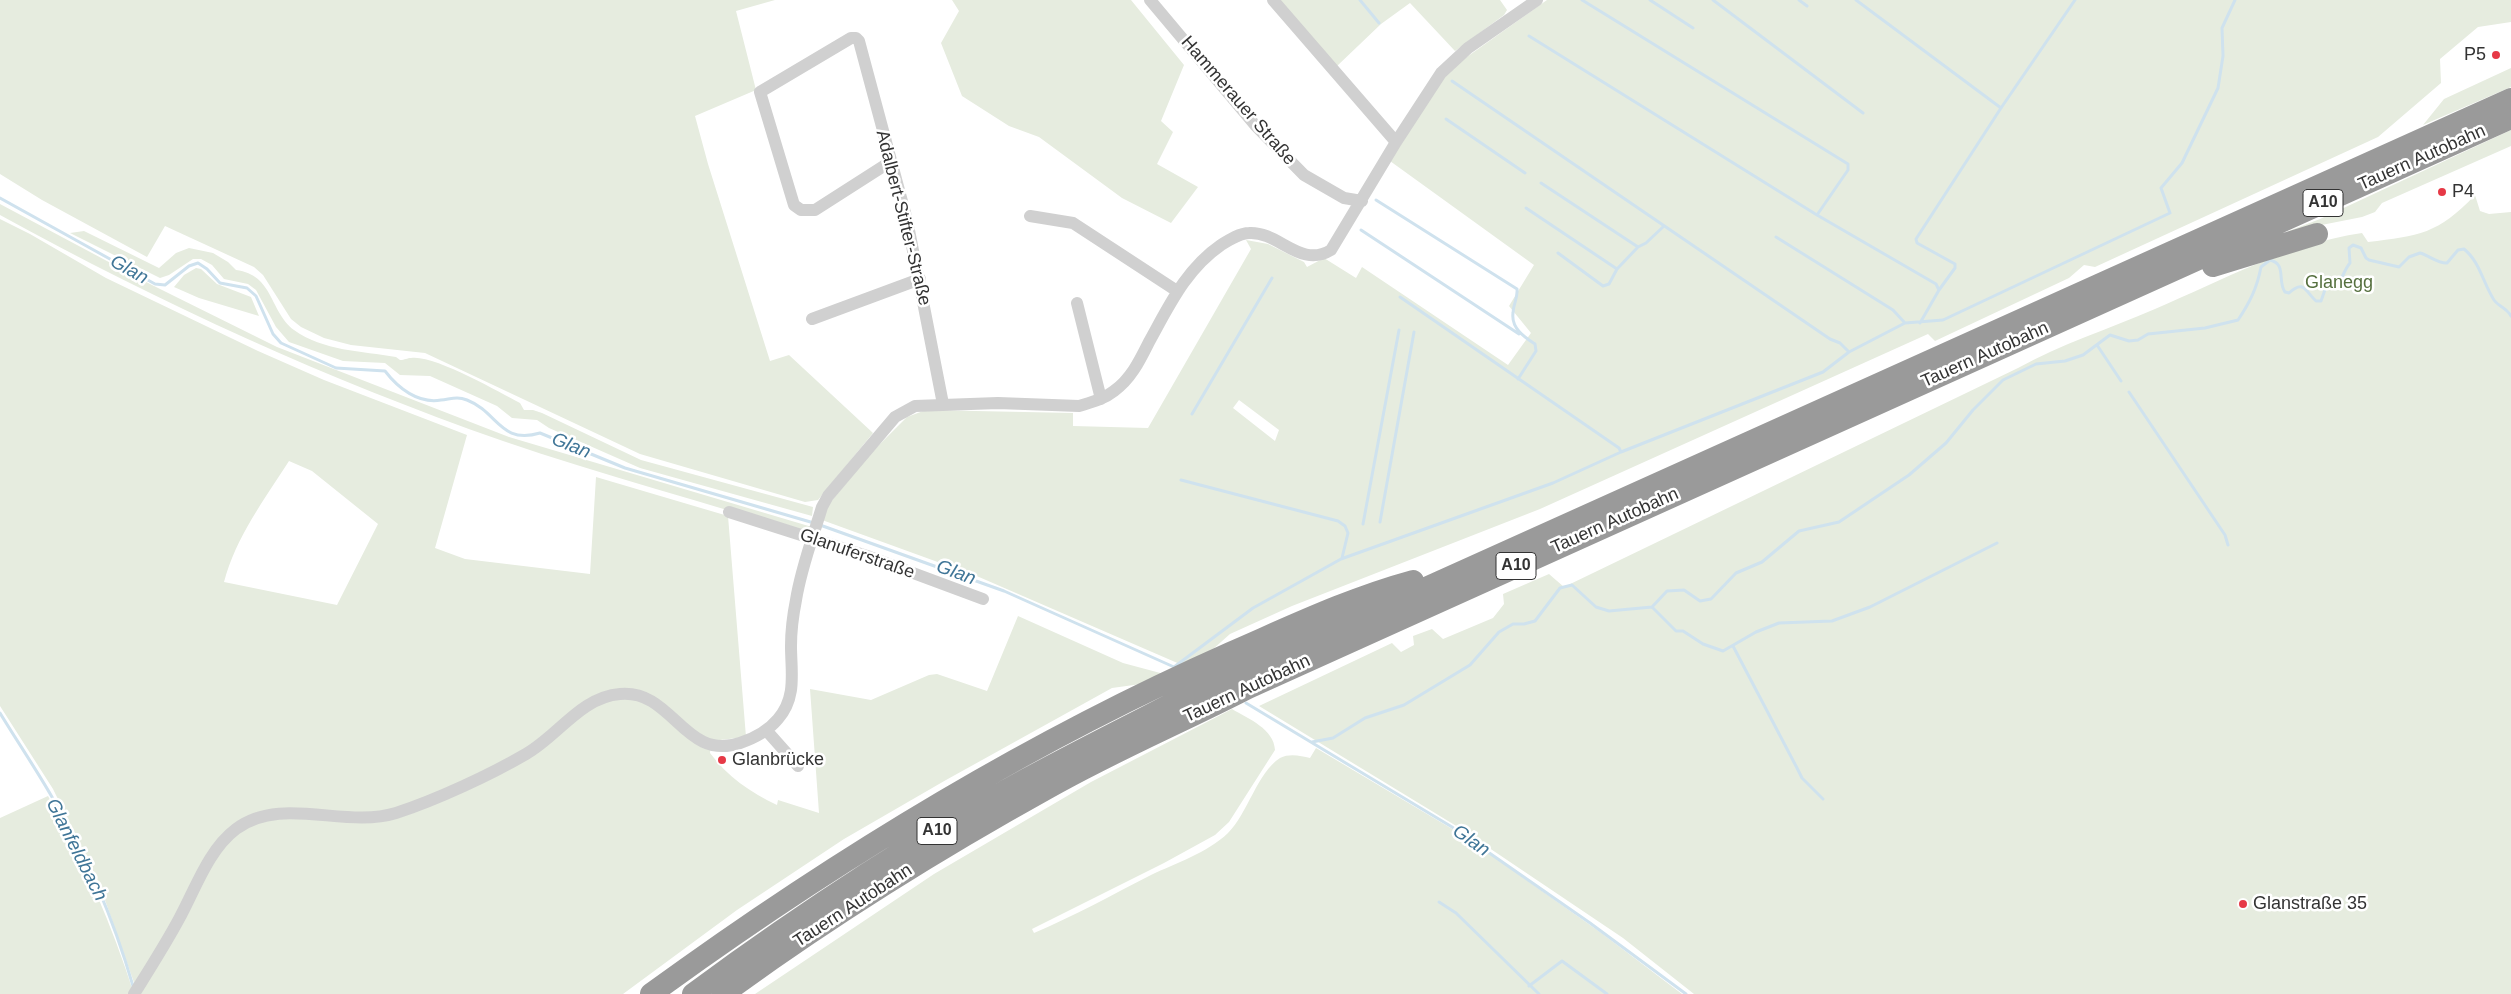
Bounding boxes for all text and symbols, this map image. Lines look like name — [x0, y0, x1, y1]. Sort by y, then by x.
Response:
street label: Hammerauer Straße — [1176, 32, 1300, 170]
place label: P5 — [2464, 44, 2486, 66]
marker: P5 — [2490, 49, 2502, 61]
street label: Tauern Autobahn — [2355, 120, 2489, 196]
street label: Adalbert-Stifter-Straße — [871, 128, 935, 308]
place label: P4 — [2452, 181, 2474, 203]
marker: P4 — [2436, 186, 2448, 198]
road number: A10 — [2303, 190, 2343, 217]
water label: Glan — [106, 250, 152, 290]
park label: Glanegg — [2305, 272, 2373, 294]
street label: Tauern Autobahn — [1918, 317, 2052, 393]
water label: Glan — [548, 428, 594, 464]
street label: Tauern Autobahn — [1548, 483, 1682, 559]
street label: Glanuferstraße — [797, 524, 917, 584]
road number: A10 — [1496, 552, 1536, 580]
water label: Glan — [933, 555, 979, 591]
street label: Tauern Autobahn — [1180, 650, 1314, 728]
place label: Glanbrücke — [732, 749, 824, 771]
marker: Glanbrücke — [716, 754, 728, 766]
water label: Glanfeldbach — [40, 795, 112, 905]
road number: A10 — [917, 818, 957, 844]
water label: Glan — [1448, 820, 1494, 862]
street label: Tauern Autobahn — [790, 860, 916, 952]
place label: Glanstraße 35 — [2253, 893, 2367, 915]
marker: Glanstraße 35 — [2237, 898, 2249, 910]

